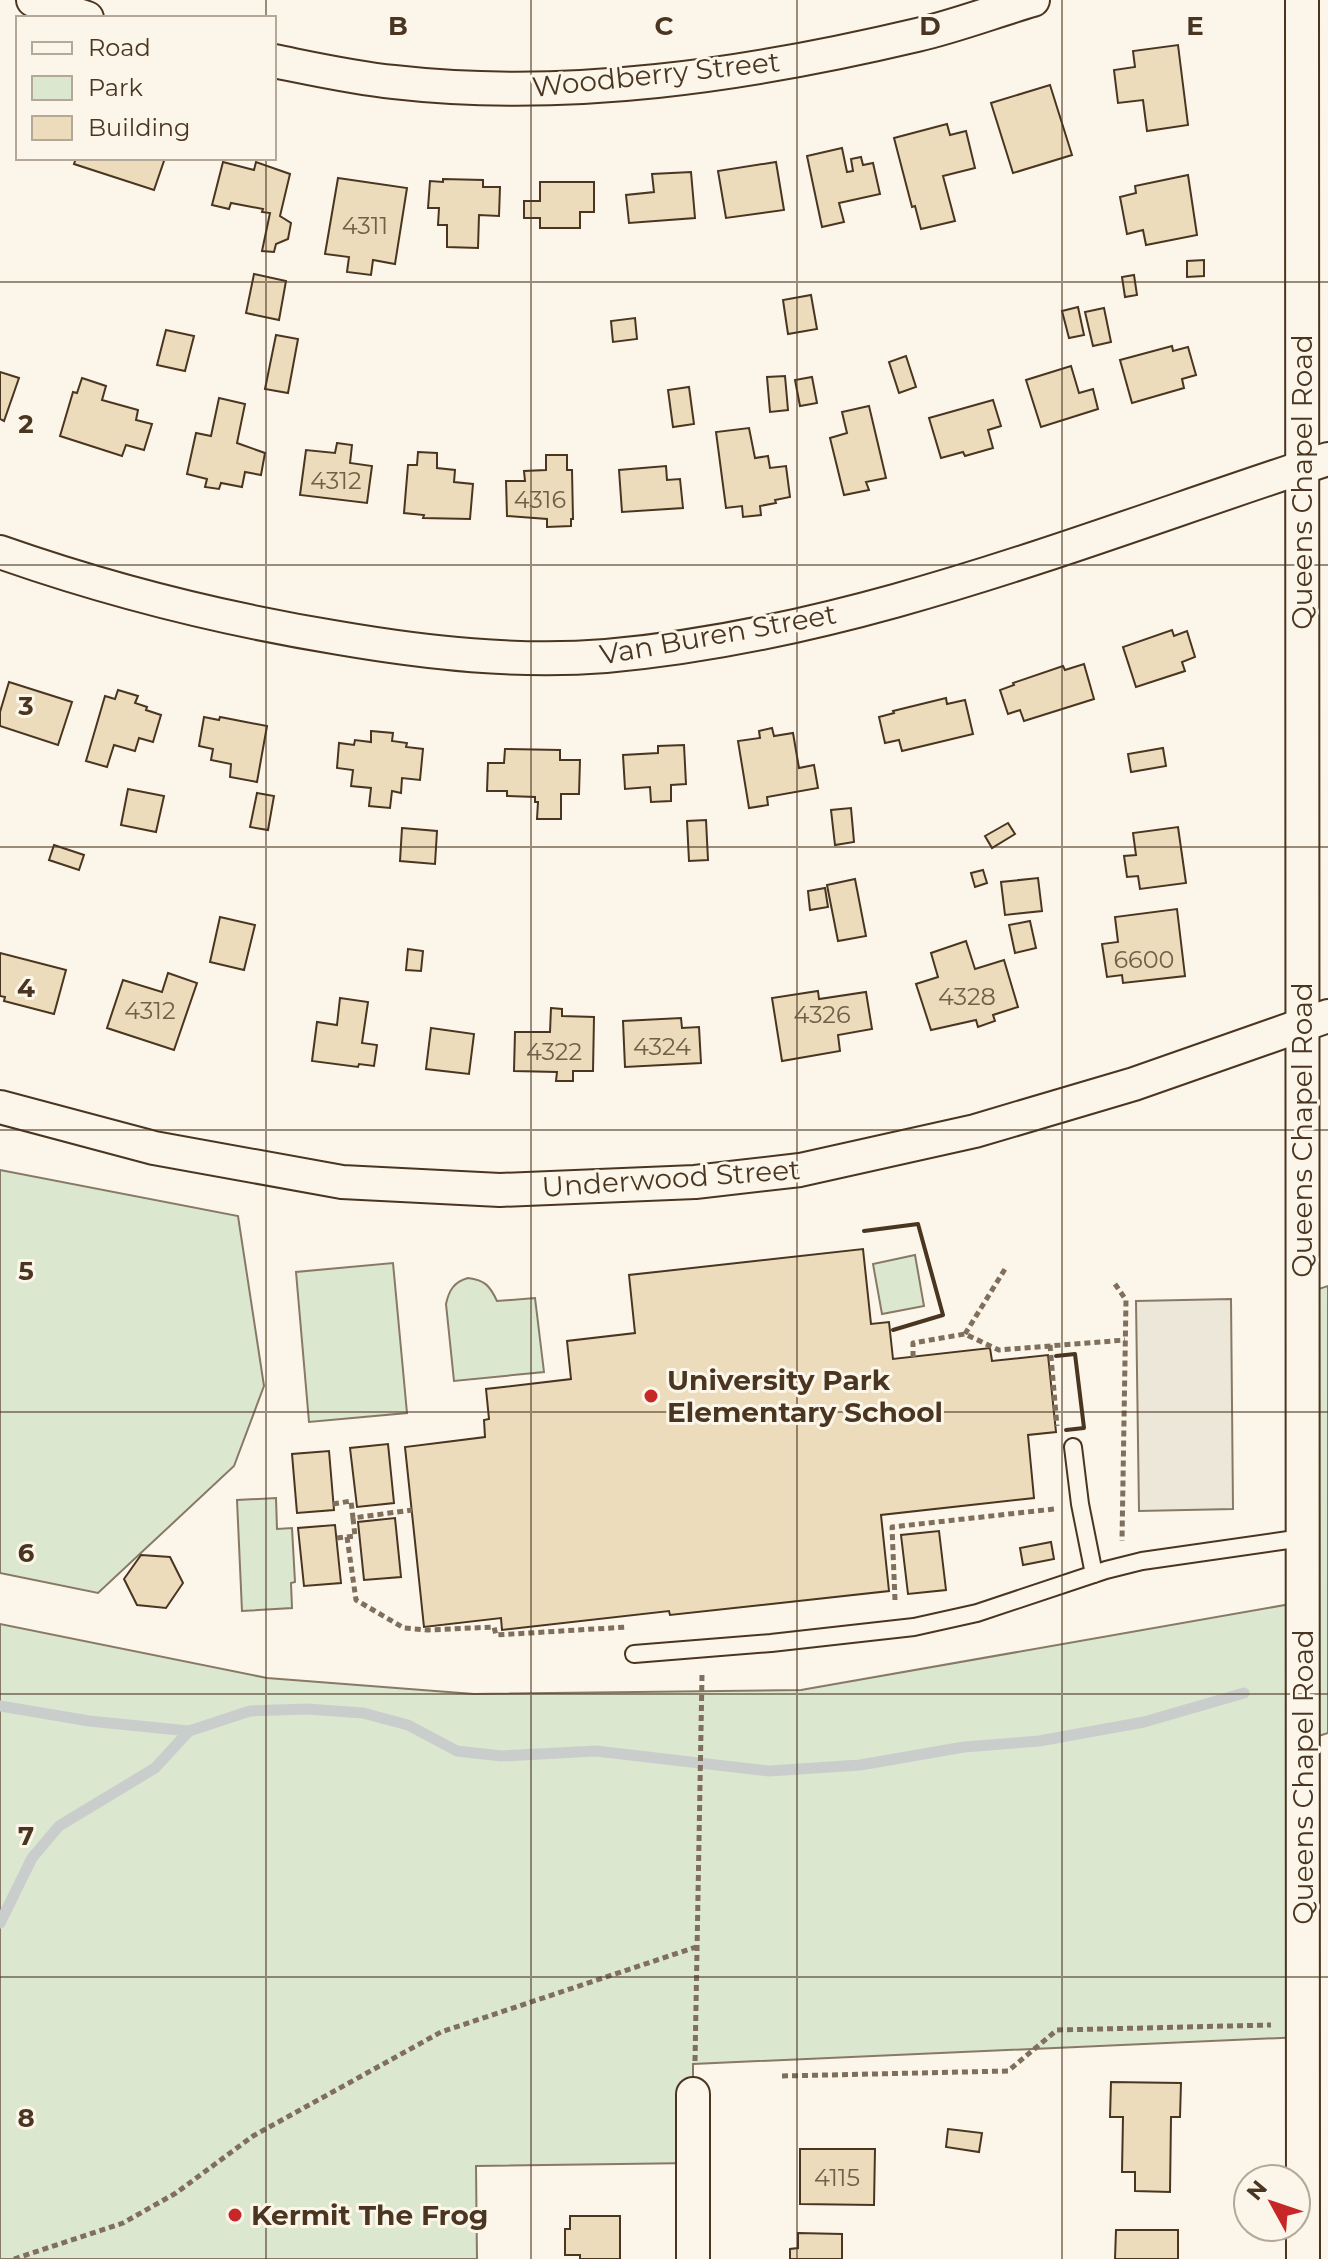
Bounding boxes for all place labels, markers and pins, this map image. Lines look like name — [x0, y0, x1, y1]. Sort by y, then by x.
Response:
place label: University Park Elementary School — [667, 1363, 943, 1429]
marker: University Park Elementary School — [642, 1387, 660, 1405]
place label: Kermit The Frog — [251, 2198, 488, 2232]
marker: Kermit The Frog — [226, 2206, 244, 2224]

